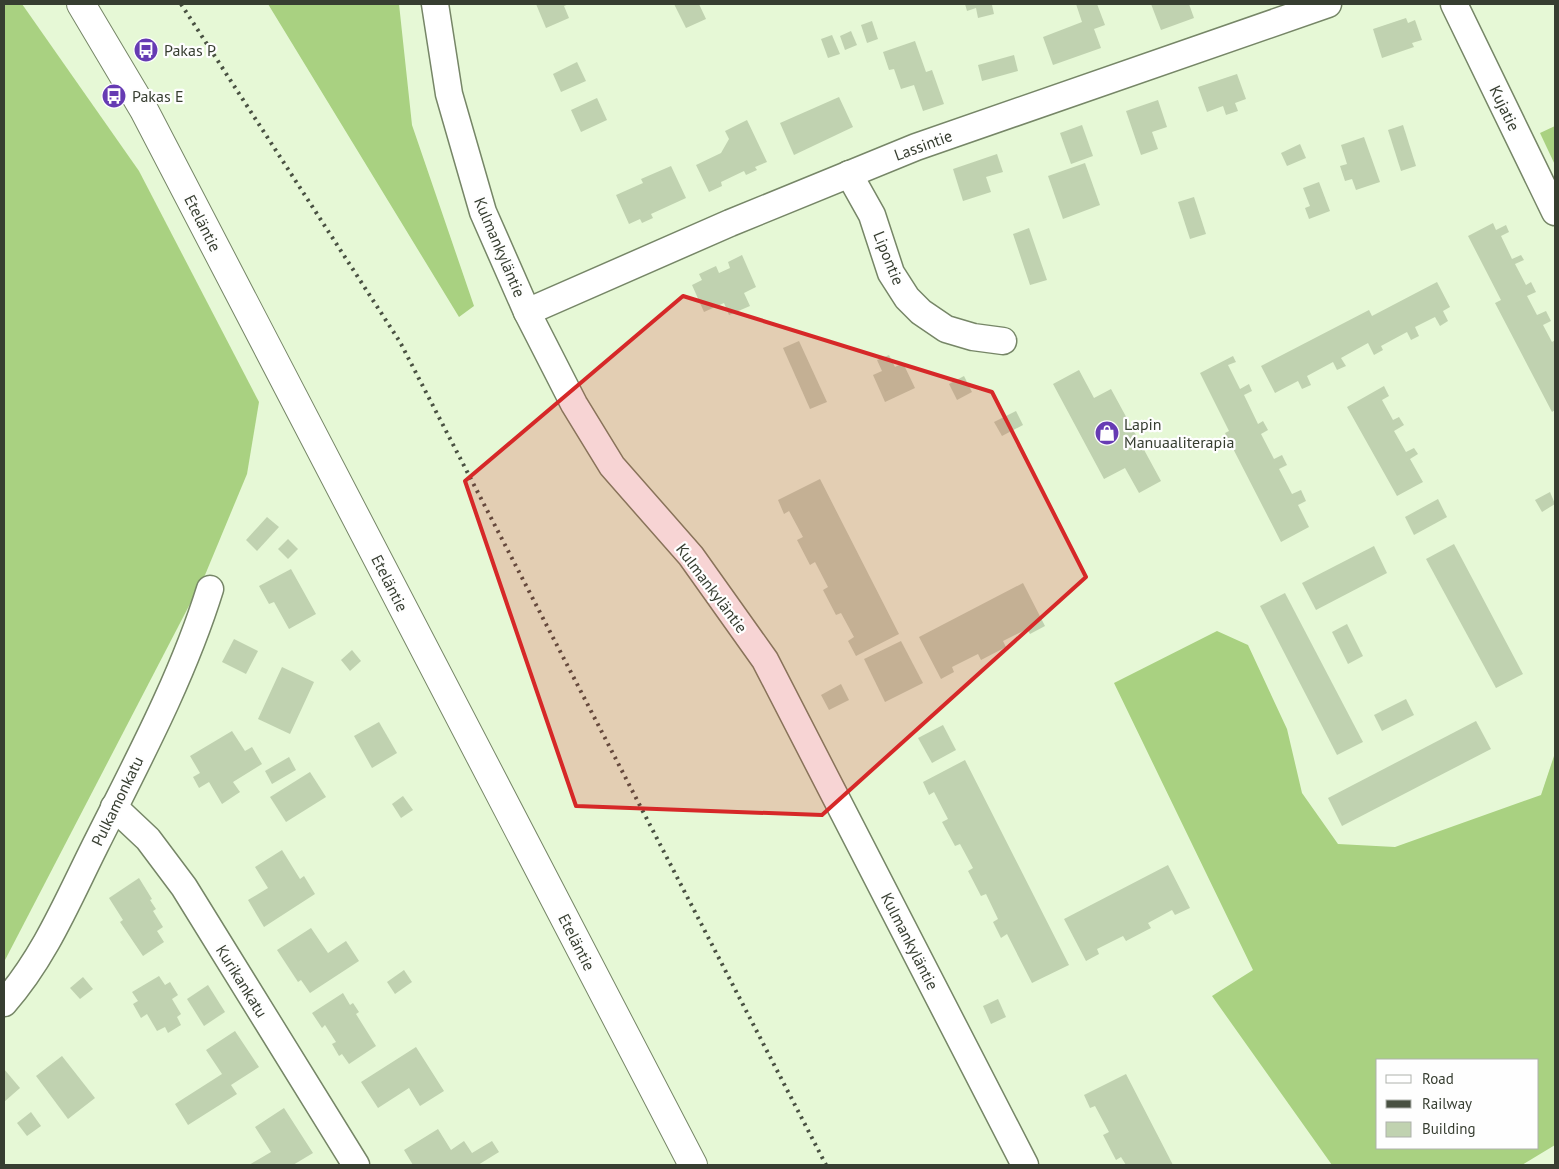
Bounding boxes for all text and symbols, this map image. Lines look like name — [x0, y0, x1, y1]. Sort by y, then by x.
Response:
bus stop icon: Pakas P — [133, 37, 159, 63]
place label: Pakas P — [164, 40, 216, 60]
street label: Kujatie — [1485, 82, 1525, 134]
bus stop icon: Pakas E — [101, 83, 127, 109]
place label: Pakas E — [132, 86, 184, 106]
street label: Lassintie — [891, 125, 955, 165]
street label: Eteläntie — [180, 191, 226, 255]
street label: Kulmankyläntie — [470, 194, 530, 300]
street label: Lipontie — [869, 228, 909, 288]
place label: Lapin Manuaaliterapia — [1124, 414, 1234, 452]
shop icon: Lapin Manuaaliterapia — [1094, 420, 1120, 446]
street label: Kulmankyläntie — [672, 539, 752, 637]
street label: Eteläntie — [367, 551, 413, 615]
street label: Pulkamonkatu — [87, 753, 147, 849]
street label: Kulmankyläntie — [877, 889, 943, 993]
street label: Eteläntie — [554, 910, 600, 974]
street label: Kurikankatu — [212, 941, 272, 1021]
legend — [1376, 1059, 1539, 1149]
text: Road — [1422, 1069, 1454, 1088]
text: Railway — [1422, 1094, 1472, 1113]
text: Building — [1422, 1119, 1476, 1138]

